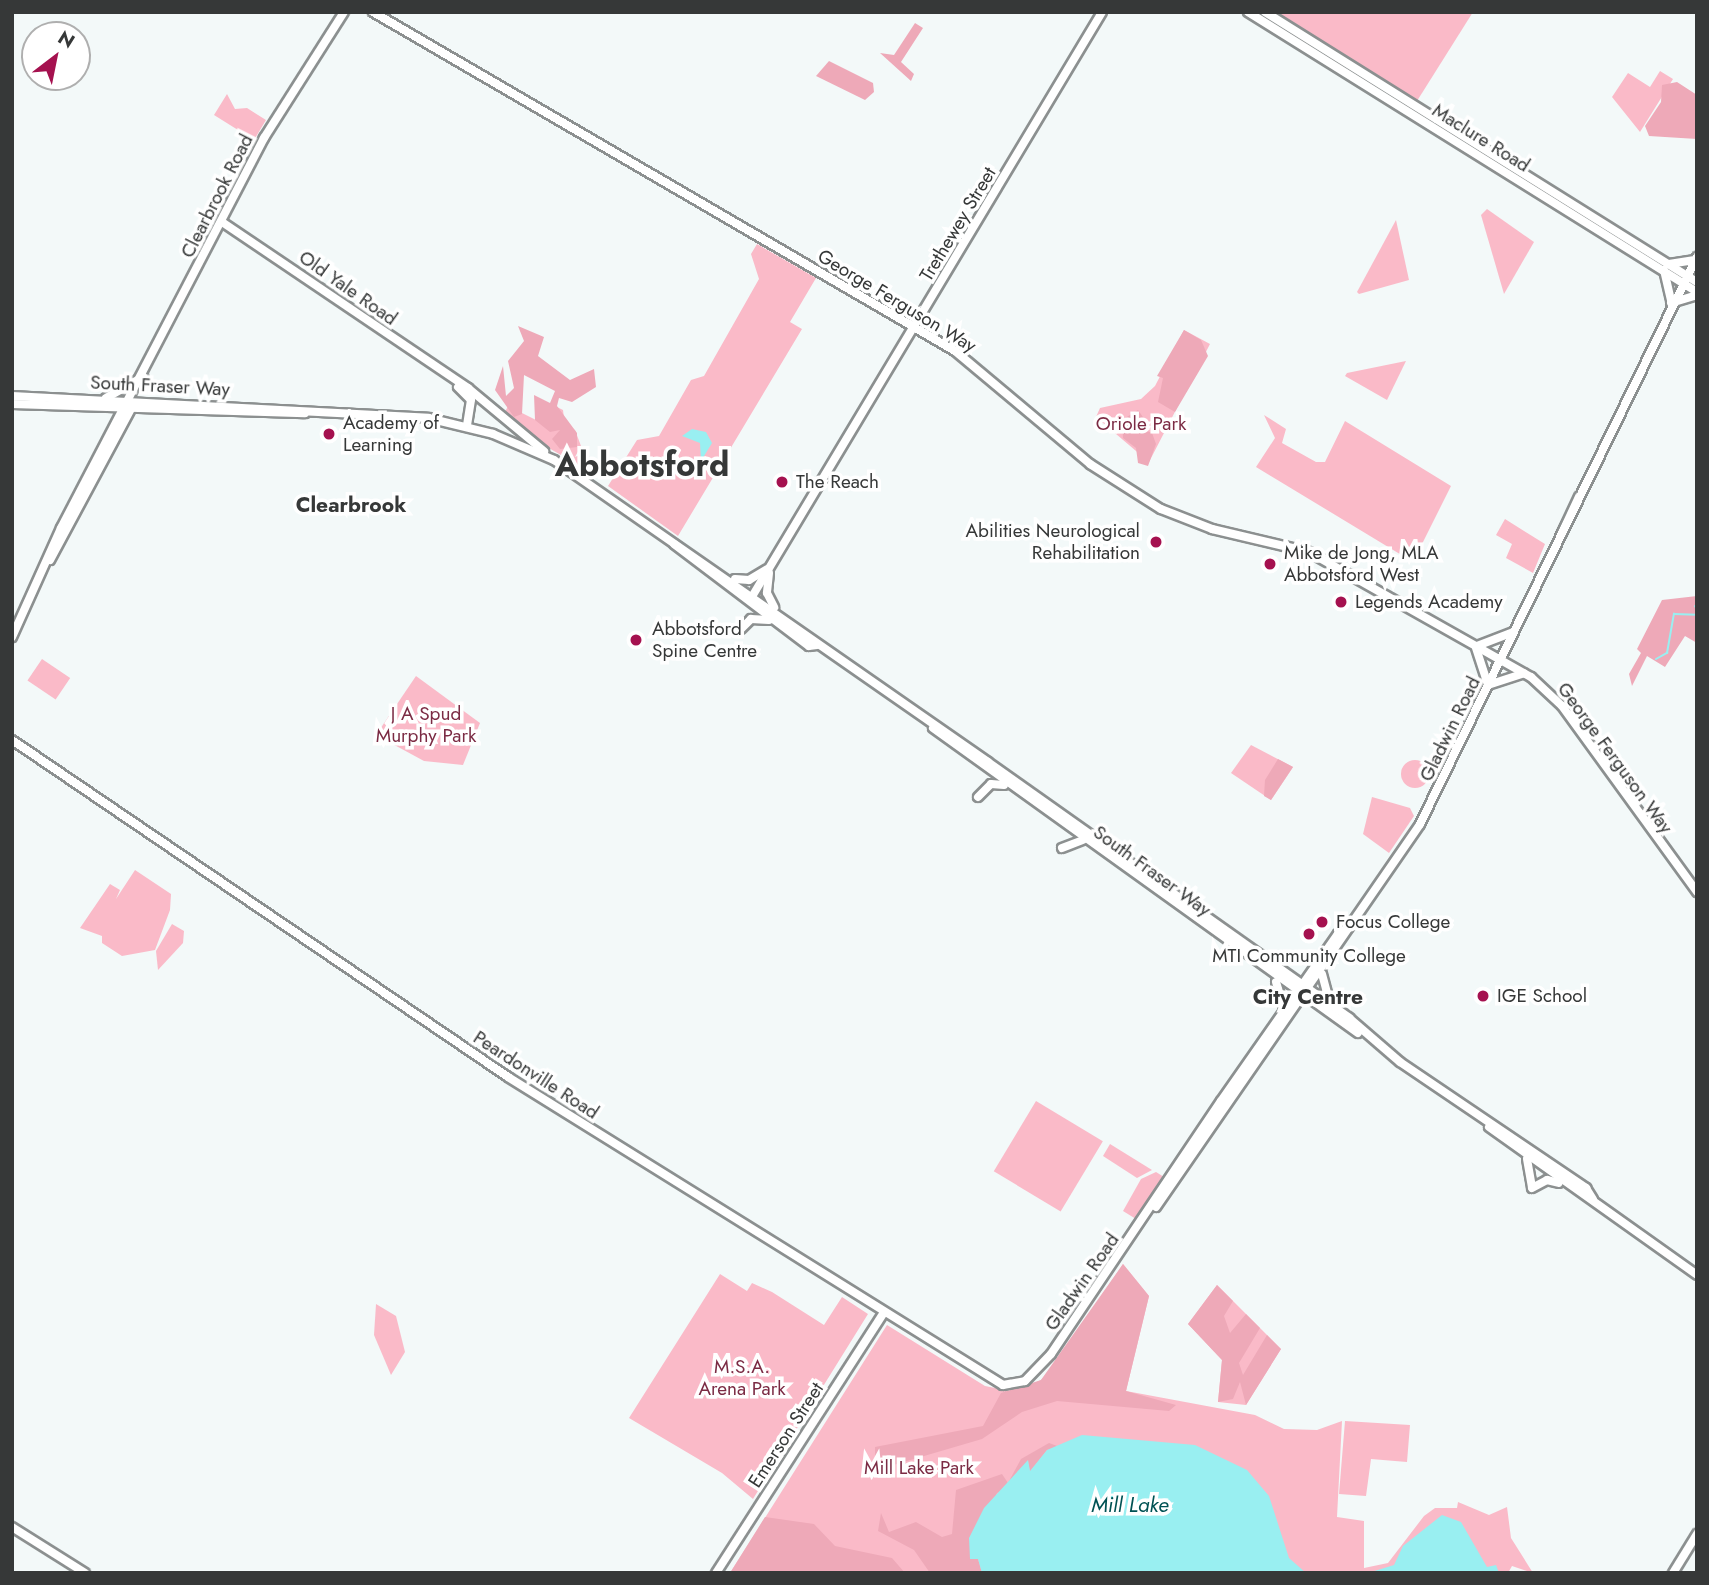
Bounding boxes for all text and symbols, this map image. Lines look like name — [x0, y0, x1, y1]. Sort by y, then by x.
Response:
north arrow — [21, 21, 91, 91]
text: N — [53, 24, 80, 55]
street label: Maclure Road — [1428, 99, 1534, 177]
street label: Clearbrook Road — [176, 130, 258, 262]
street label: Trethewey Street — [915, 163, 1001, 285]
street label: George Ferguson Way — [813, 245, 981, 357]
street label: Old Yale Road — [295, 246, 401, 330]
street label: South Fraser Way — [90, 371, 230, 401]
place label: Academy of Learning — [343, 412, 439, 456]
park label: Oriole Park — [1096, 413, 1186, 435]
marker: Academy of Learning — [321, 426, 337, 442]
district label: Abbotsford — [555, 445, 729, 485]
place label: The Reach — [796, 471, 879, 493]
marker: The Reach — [774, 474, 790, 490]
district label: Clearbrook — [296, 492, 406, 518]
place label: Abilities Neurological Rehabilitation — [966, 520, 1140, 564]
marker: Abilities Neurological Rehabilitation — [1146, 532, 1166, 552]
place label: Mike de Jong, MLA Abbotsford West — [1284, 542, 1439, 586]
marker: Mike de Jong, MLA Abbotsford West — [1262, 556, 1278, 572]
place label: Legends Academy — [1355, 591, 1503, 613]
marker: Legends Academy — [1333, 594, 1349, 610]
place label: Abbotsford Spine Centre — [652, 618, 757, 662]
marker: Abbotsford Spine Centre — [626, 630, 646, 650]
street label: Gladwin Road — [1415, 673, 1485, 785]
street label: George Ferguson Way — [1553, 678, 1677, 838]
park label: J A Spud Murphy Park — [376, 703, 476, 747]
street label: South Fraser Way — [1089, 821, 1215, 921]
place label: Focus College — [1336, 911, 1450, 933]
marker: Focus College — [1314, 914, 1330, 930]
marker: MTI Community College — [1301, 926, 1317, 942]
place label: MTI Community College — [1212, 945, 1406, 967]
district label: City Centre — [1253, 984, 1363, 1010]
place label: IGE School — [1497, 985, 1587, 1007]
marker: IGE School — [1475, 988, 1491, 1004]
street label: Peardonville Road — [469, 1026, 603, 1124]
street label: Gladwin Road — [1040, 1229, 1124, 1335]
park label: M.S.A. Arena Park — [698, 1356, 786, 1400]
street label: Emerson Street — [744, 1378, 828, 1492]
park label: Mill Lake Park — [864, 1457, 974, 1479]
water label: Mill Lake — [1091, 1492, 1169, 1518]

